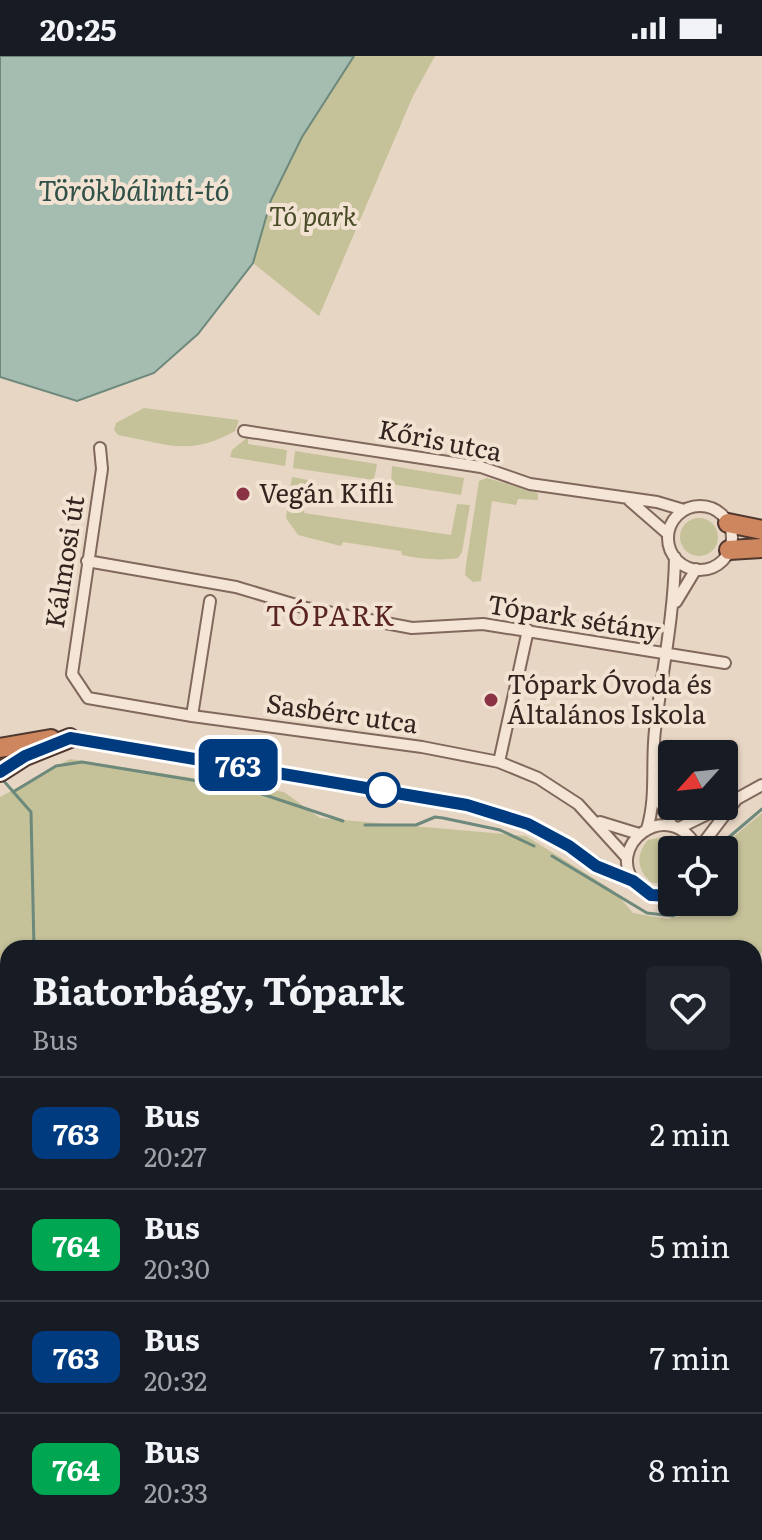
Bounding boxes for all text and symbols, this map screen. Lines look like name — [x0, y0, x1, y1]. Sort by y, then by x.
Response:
text: 20:25 — [40, 6, 117, 50]
water label: Törökbálinti-tó — [38, 168, 230, 210]
park label: Tó park — [269, 195, 358, 234]
street label: Kőris utca — [375, 407, 506, 470]
place label: Vegán Kifli — [259, 472, 394, 511]
marker: Vegán Kifli — [234, 485, 252, 503]
street label: Kálmosi út — [33, 492, 92, 631]
street label: Tópark sétány — [485, 583, 664, 648]
district label: TÓPARK — [266, 593, 396, 635]
place label: Tópark Óvoda és Általános Iskola — [507, 663, 711, 732]
street label: Sasbérc utca — [264, 682, 421, 741]
marker: Tópark Óvoda és Általános Iskola — [482, 691, 500, 709]
line badge: 763 — [192, 739, 284, 791]
north arrow — [658, 740, 738, 820]
map controls — [658, 740, 738, 916]
text: 763 — [215, 744, 261, 786]
unlabelled marker — [366, 773, 400, 807]
button: locate — [658, 836, 738, 916]
text: Biatorbágy, Tópark — [32, 960, 404, 1017]
button: heart — [646, 966, 730, 1050]
text: Bus — [32, 1019, 77, 1058]
text: Bus — [144, 1092, 200, 1136]
text: 2 min — [650, 1111, 730, 1155]
text: 763 — [53, 1112, 99, 1154]
text: 20:27 — [144, 1136, 207, 1175]
text: Bus — [144, 1204, 200, 1248]
text: 5 min — [650, 1223, 730, 1267]
text: 764 — [52, 1224, 100, 1266]
text: 20:30 — [144, 1248, 210, 1287]
text: Bus — [144, 1316, 200, 1360]
text: 7 min — [650, 1335, 730, 1379]
text: 763 — [53, 1336, 99, 1378]
text: 20:32 — [144, 1360, 207, 1399]
text: Bus — [144, 1428, 200, 1472]
text: 8 min — [649, 1447, 730, 1491]
text: 764 — [52, 1448, 100, 1490]
text: 20:33 — [144, 1472, 208, 1511]

